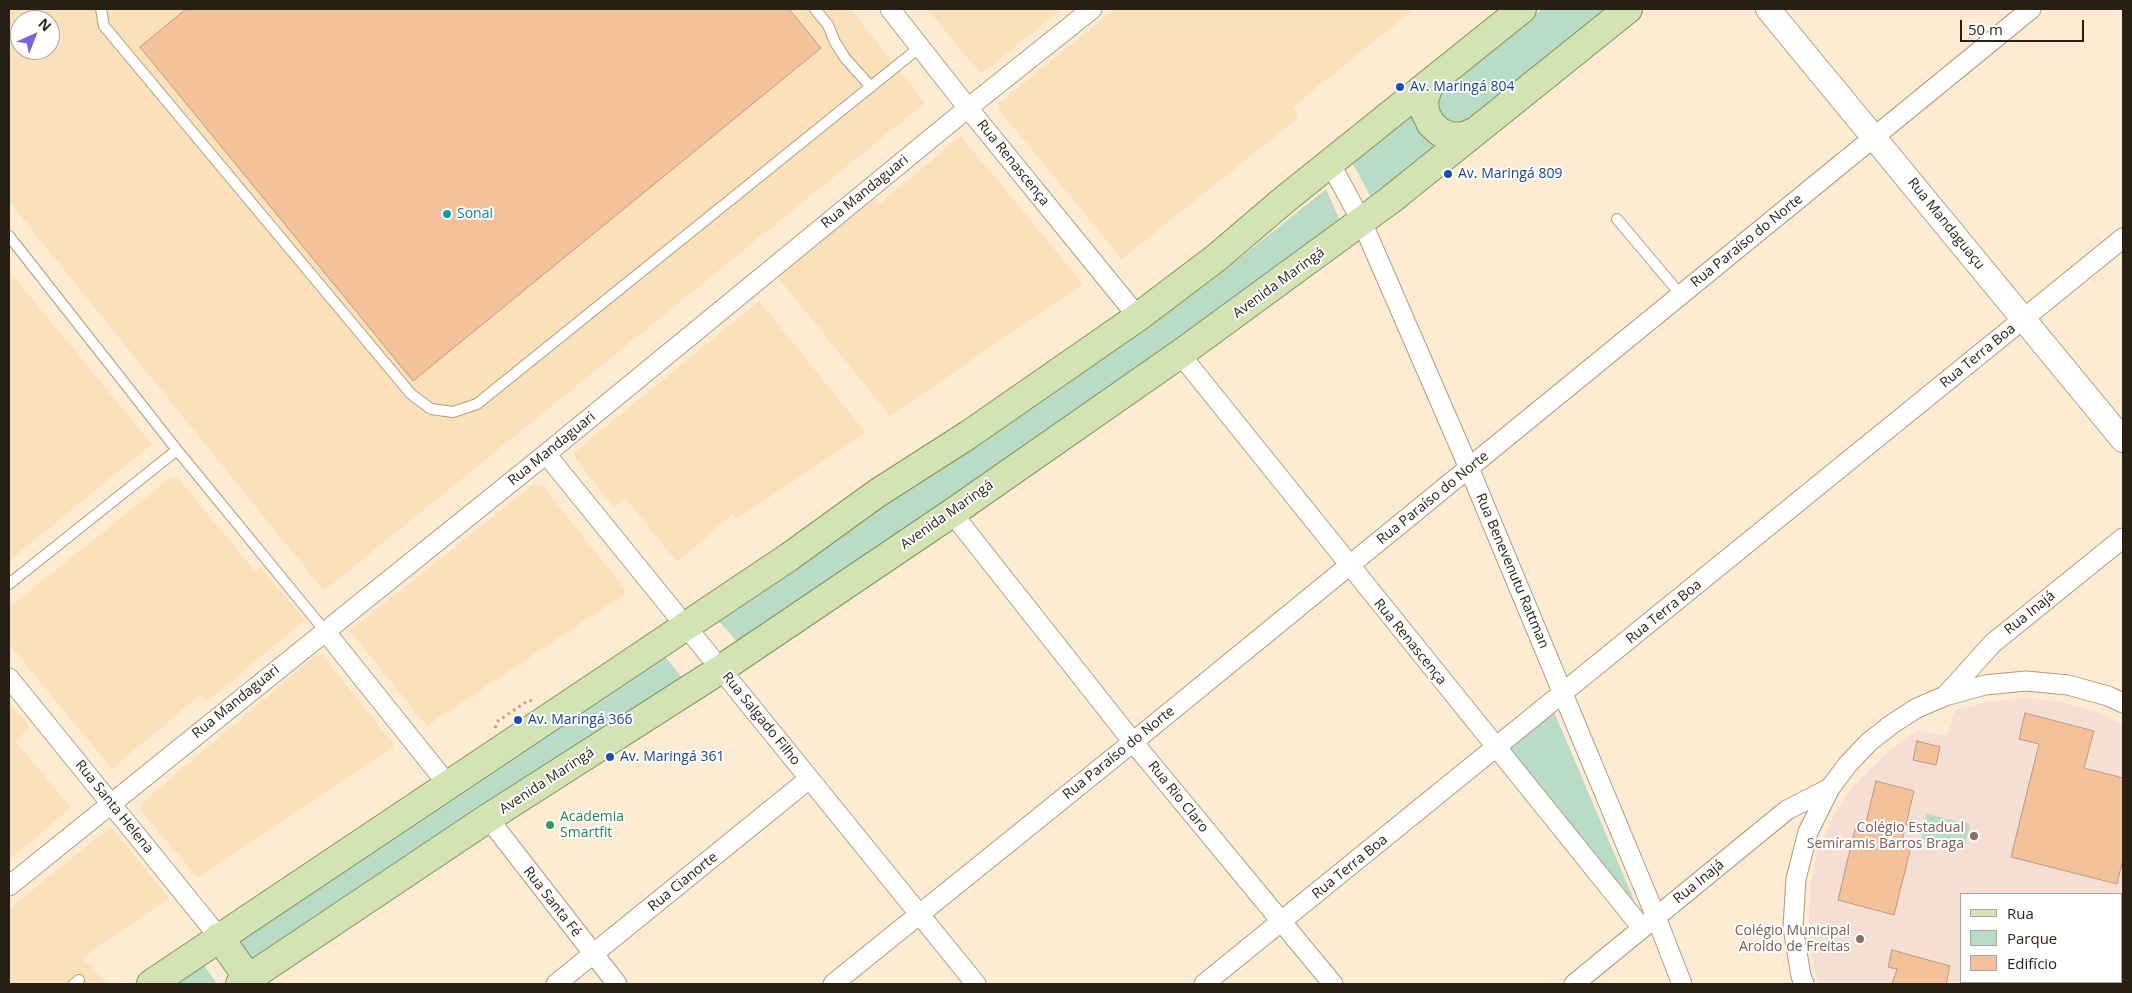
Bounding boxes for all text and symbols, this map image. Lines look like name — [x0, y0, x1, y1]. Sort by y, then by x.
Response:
north arrow — [10, 10, 60, 60]
scale bar — [1962, 10, 2086, 42]
text: N — [34, 14, 56, 35]
text: 50 m — [1968, 19, 2003, 39]
place label: Av. Maringá 804 — [1410, 79, 1514, 95]
marker: Av. Maringá 804 — [1394, 81, 1406, 93]
street label: Rua Renascença — [973, 117, 1053, 209]
street label: Rua Mandaguari — [818, 152, 912, 232]
place label: Av. Maringá 809 — [1458, 166, 1562, 182]
marker: Av. Maringá 809 — [1442, 168, 1454, 180]
street label: Rua Mandaguaçu — [1904, 175, 1988, 273]
street label: Rua Paraíso do Norte — [1688, 191, 1806, 291]
place label: Sonai — [457, 206, 493, 222]
marker: Sonai — [441, 208, 453, 220]
street label: Avenida Maringá — [1230, 244, 1328, 322]
street label: Rua Terra Boa — [1937, 320, 2019, 392]
street label: Rua Mandaguari — [505, 409, 599, 489]
street label: Rua Paraíso do Norte — [1374, 448, 1492, 548]
street label: Avenida Maringá — [897, 477, 997, 553]
street label: Rua Benevenutu Rattman — [1472, 491, 1552, 651]
street label: Rua Terra Boa — [1623, 576, 1705, 648]
street label: Rua Inajá — [2001, 588, 2059, 638]
street label: Rua Renascença — [1370, 596, 1450, 688]
street label: Rua Mandaguari — [189, 662, 283, 742]
street label: Rua Salgado Filho — [718, 669, 804, 769]
street label: Rua Paraíso do Norte — [1060, 703, 1178, 803]
place label: Av. Maringá 366 — [528, 712, 632, 728]
marker: Av. Maringá 366 — [512, 714, 524, 726]
street label: Avenida Maringá — [497, 744, 597, 818]
place label: Av. Maringá 361 — [620, 749, 724, 765]
marker: Av. Maringá 361 — [604, 751, 616, 763]
street label: Rua Santa Helena — [71, 757, 157, 857]
street label: Rua Rio Claro — [1144, 758, 1212, 836]
place label: Academia Smartfit — [560, 809, 624, 842]
marker: Academia Smartfit — [544, 819, 556, 831]
place label: Colégio Estadual Semíramis Barros Braga — [1807, 820, 1964, 852]
marker: Colégio Estadual Semíramis Barros Braga — [1968, 830, 1980, 842]
street label: Rua Terra Boa — [1309, 831, 1391, 903]
street label: Rua Cianorte — [645, 849, 721, 915]
street label: Rua Inajá — [1670, 857, 1728, 907]
street label: Rua Santa Fé — [519, 864, 585, 940]
legend — [1960, 893, 2122, 983]
text: Rua — [2007, 903, 2034, 923]
place label: Colégio Municipal Aroldo de Freitas — [1735, 923, 1850, 956]
text: Parque — [2007, 928, 2057, 948]
marker: Colégio Municipal Aroldo de Freitas — [1854, 933, 1866, 945]
text: Edifício — [2007, 953, 2057, 973]

